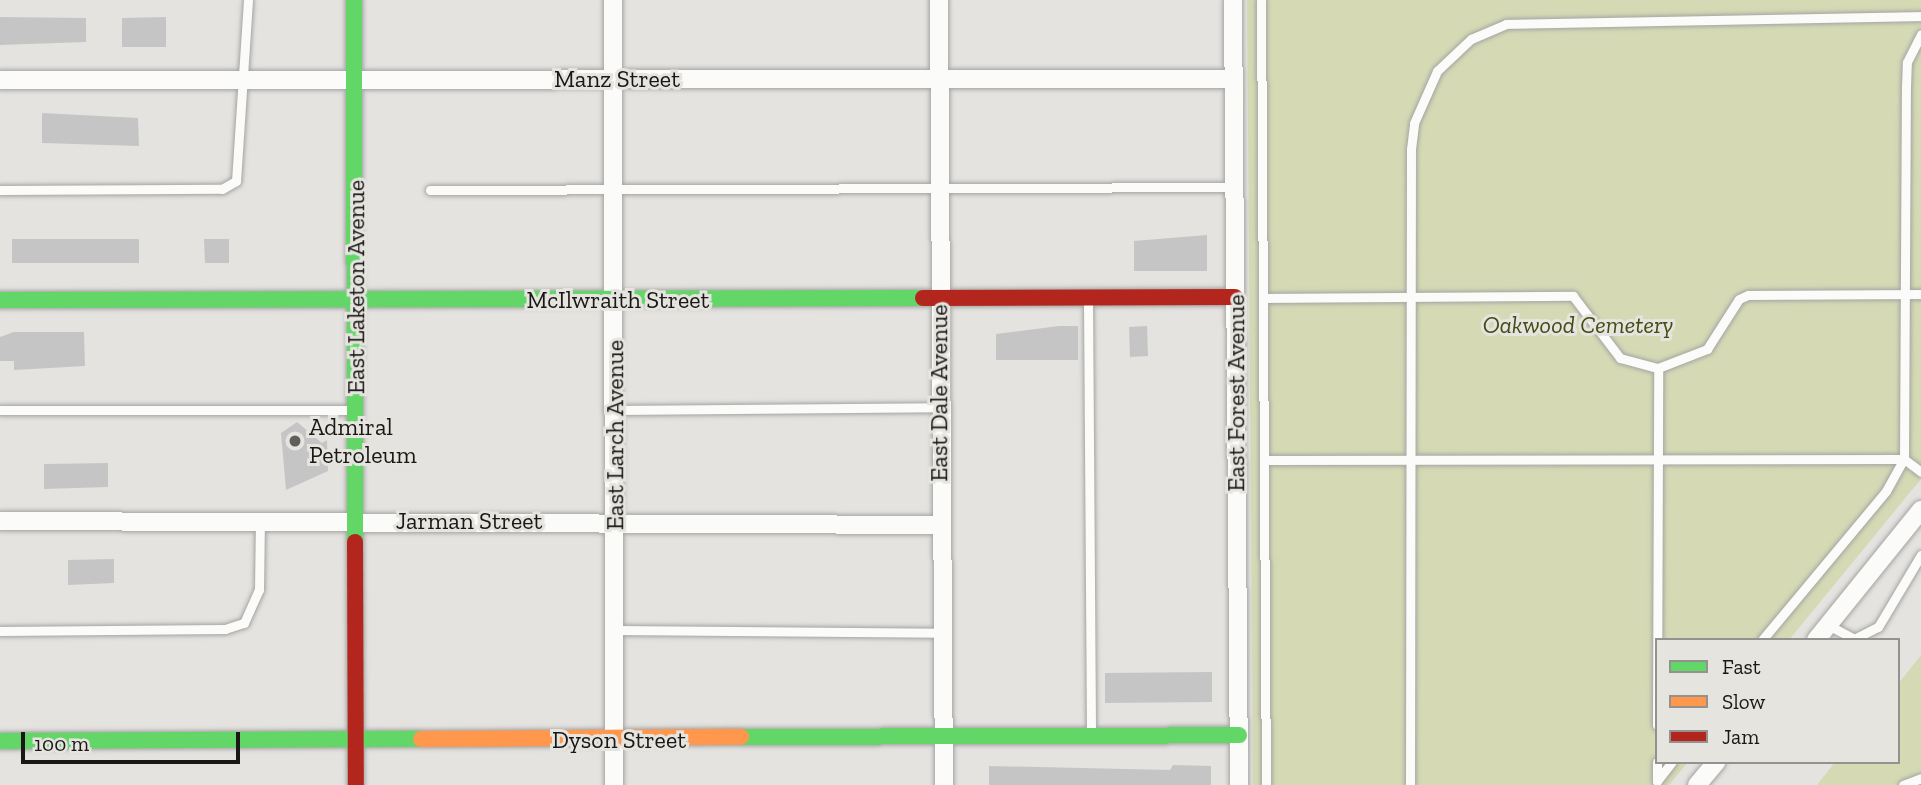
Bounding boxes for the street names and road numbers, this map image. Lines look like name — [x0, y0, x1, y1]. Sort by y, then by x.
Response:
street label: Manz Street — [554, 65, 680, 93]
street label: East Laketon Avenue — [342, 179, 370, 395]
street label: McIlwraith Street — [526, 286, 710, 314]
street label: East Forest Avenue — [1222, 294, 1250, 492]
street label: East Dale Avenue — [925, 304, 953, 482]
street label: East Larch Avenue — [601, 339, 629, 531]
street label: Jarman Street — [396, 507, 542, 535]
street label: Dyson Street — [552, 726, 686, 754]

